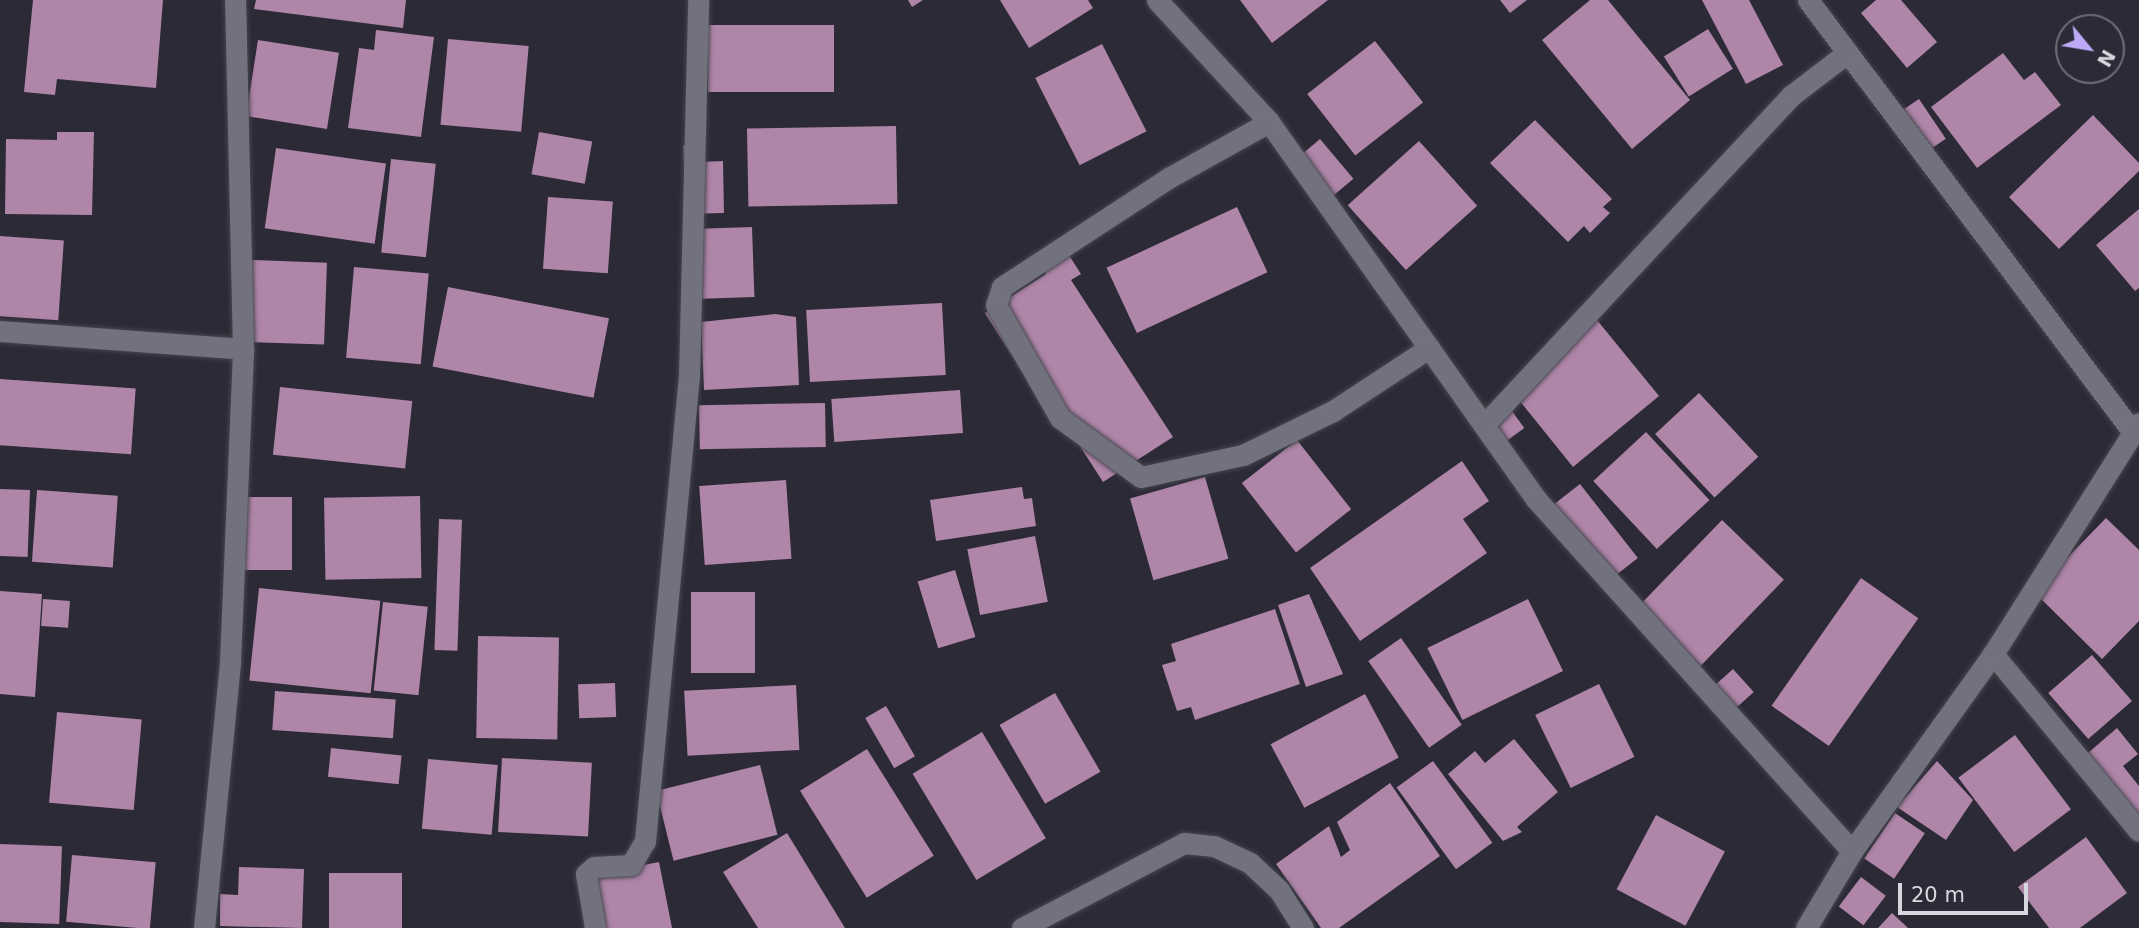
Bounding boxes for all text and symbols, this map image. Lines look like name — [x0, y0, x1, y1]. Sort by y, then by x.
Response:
north arrow — [2055, 14, 2125, 84]
text: N — [2093, 46, 2120, 71]
scale bar — [1901, 869, 2030, 913]
text: 20 m — [1911, 883, 1965, 907]

